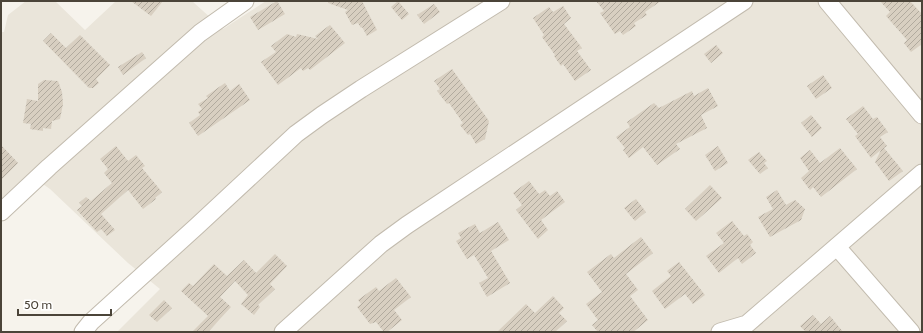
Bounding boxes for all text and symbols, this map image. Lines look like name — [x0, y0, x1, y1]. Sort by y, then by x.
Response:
scale bar — [18, 291, 111, 317]
text: 50 m — [24, 297, 52, 312]

